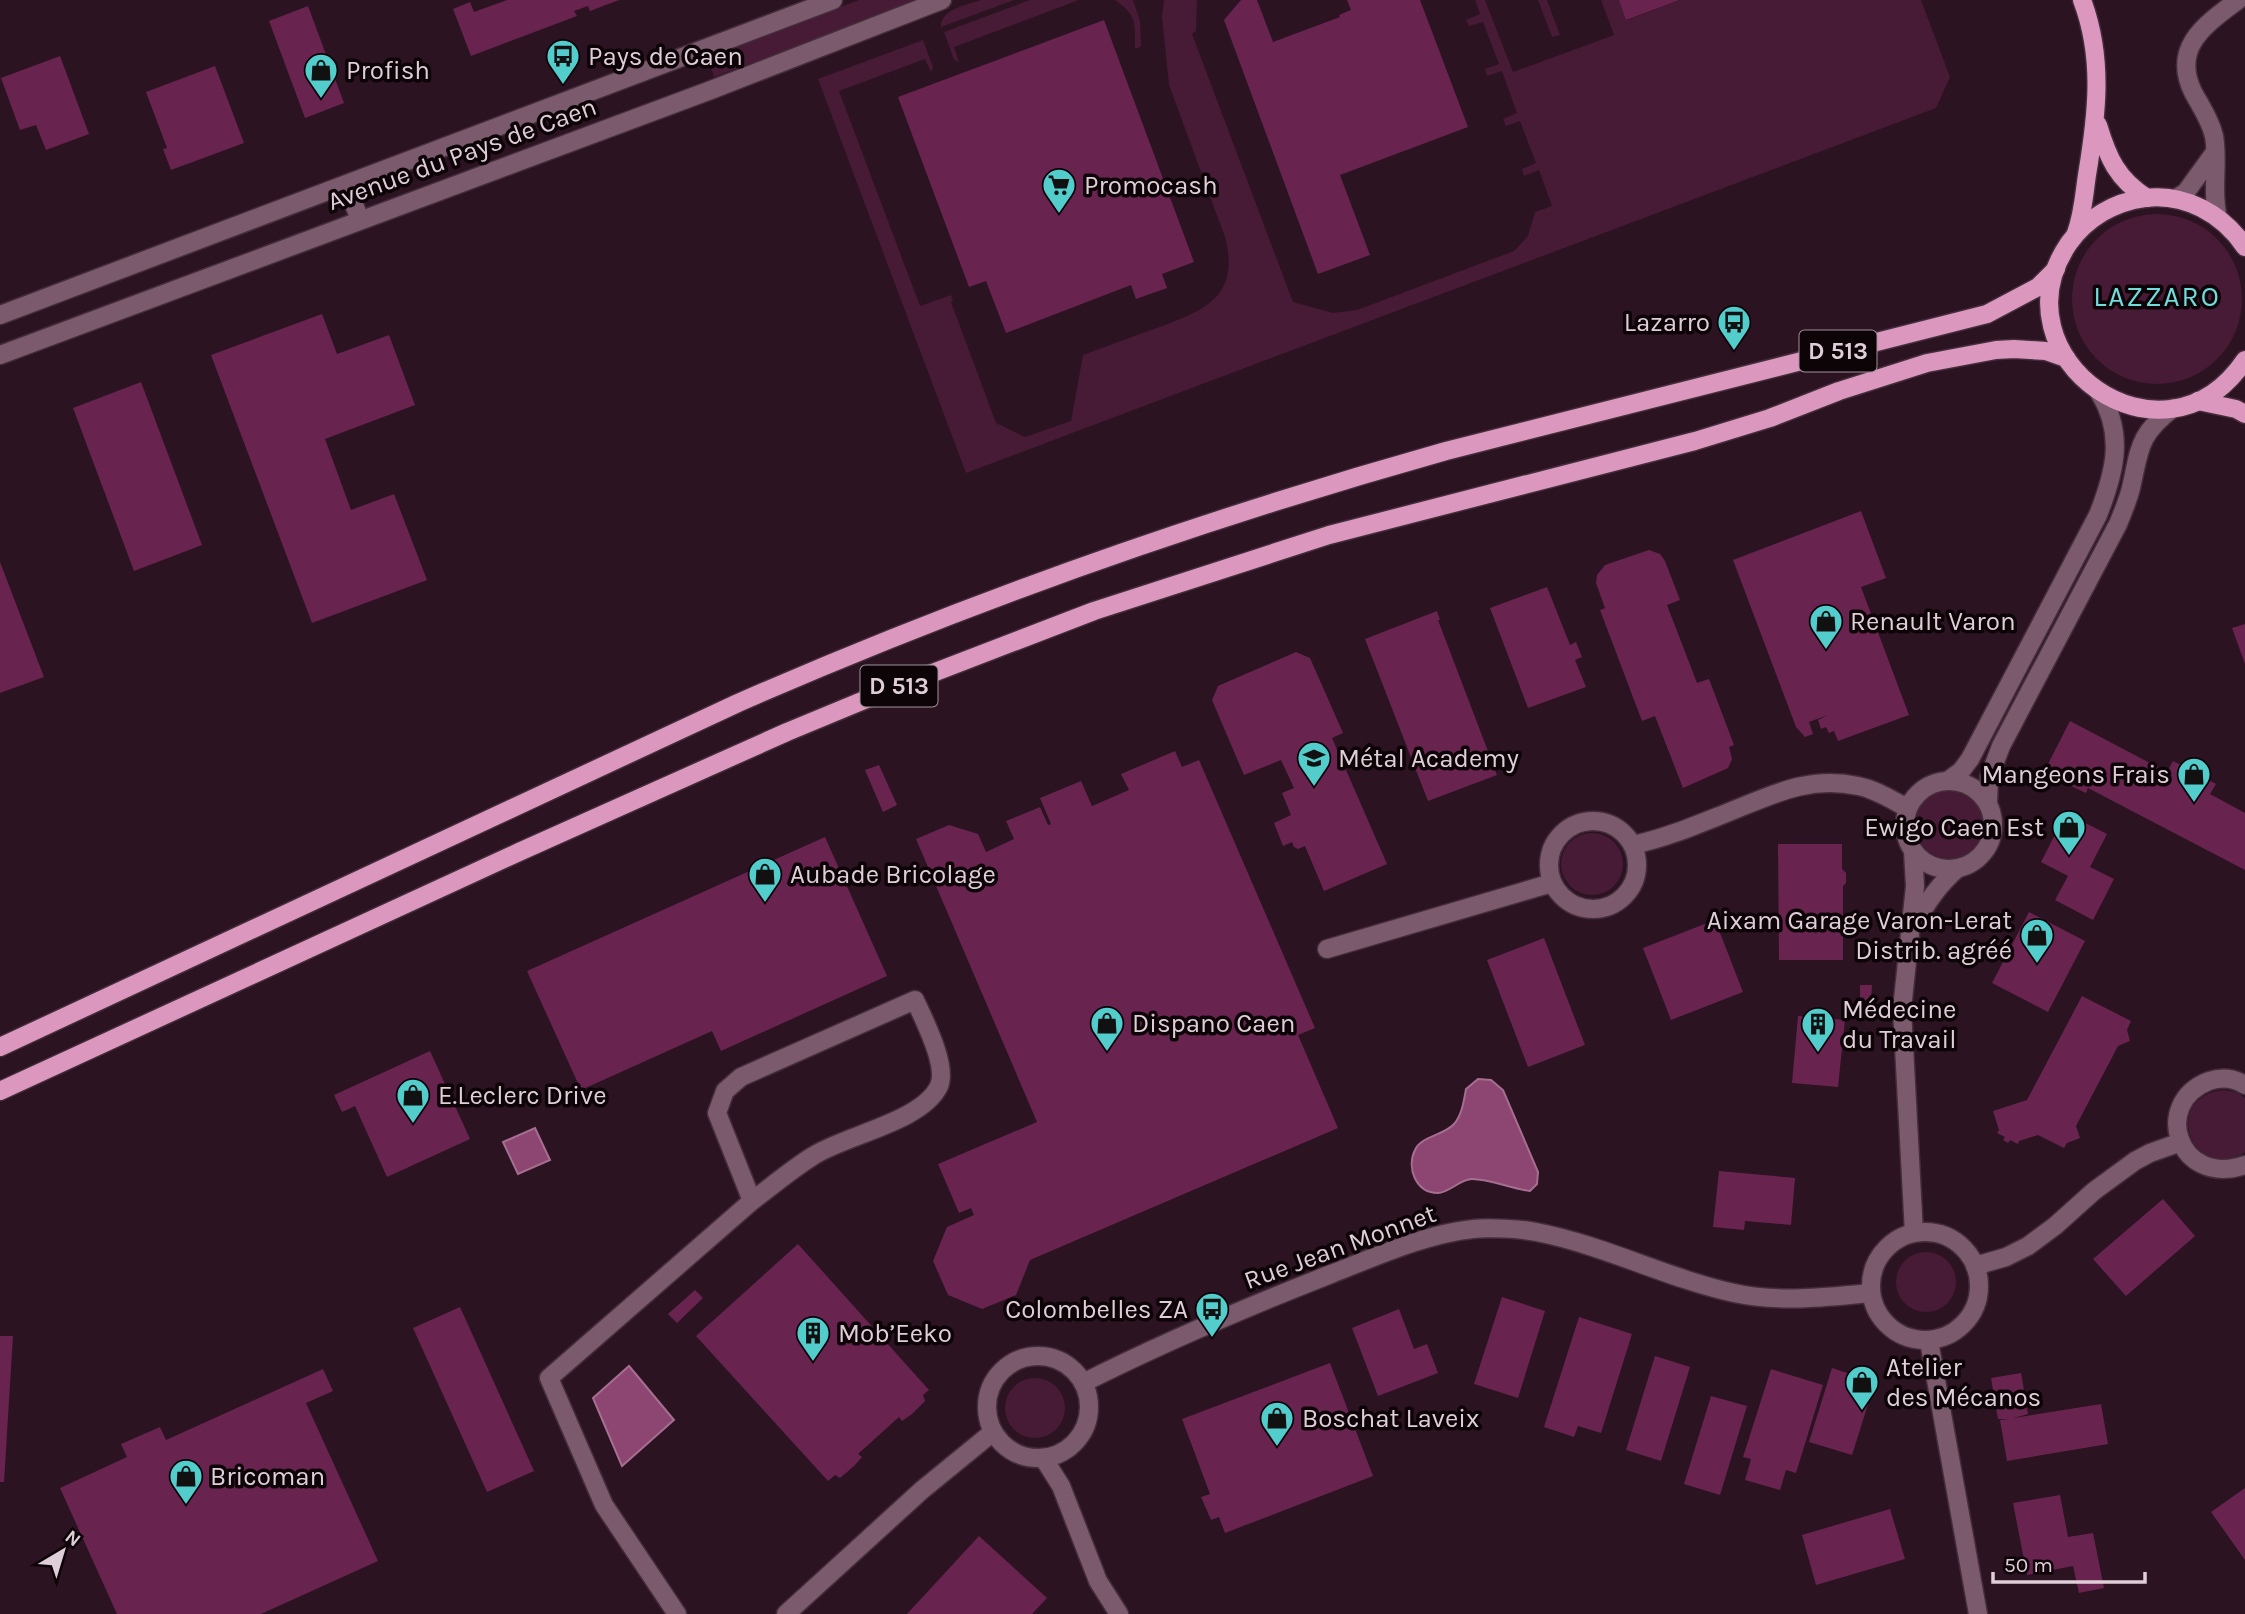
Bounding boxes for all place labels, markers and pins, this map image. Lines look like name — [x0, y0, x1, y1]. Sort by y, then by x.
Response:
bus stop icon: Pays de Caen — [544, 37, 582, 86]
place label: Pays de Caen — [588, 41, 743, 72]
shop icon: Profish — [302, 51, 340, 100]
place label: Profish — [346, 55, 430, 86]
supermarket icon: Promocash — [1040, 166, 1078, 215]
place label: Promocash — [1084, 170, 1218, 201]
bus stop icon: Lazarro — [1715, 303, 1753, 352]
place label: Lazarro — [1624, 307, 1710, 338]
shop icon: Renault Varon — [1807, 602, 1845, 651]
place label: Renault Varon — [1850, 606, 2016, 637]
school or university icon: Métal Academy — [1295, 739, 1333, 788]
place label: Métal Academy — [1338, 743, 1519, 774]
shop icon: Mangeons Frais — [2175, 755, 2213, 804]
place label: Mangeons Frais — [1981, 759, 2170, 790]
shop icon: Ewigo Caen Est — [2050, 808, 2088, 857]
place label: Ewigo Caen Est — [1864, 812, 2044, 843]
shop icon: Aubade Bricolage — [746, 855, 784, 904]
place label: Aubade Bricolage — [790, 859, 996, 890]
place label: Aixam Garage Varon-Lerat Distrib. agréé — [1707, 905, 2012, 966]
shop icon: Aixam Garage Varon-Lerat Distrib. agréé — [2018, 916, 2056, 965]
place label: Médecine du Travail — [1842, 994, 1957, 1055]
shop icon: Dispano Caen — [1088, 1004, 1126, 1053]
building icon: Médecine du Travail — [1799, 1005, 1837, 1054]
place label: Dispano Caen — [1132, 1008, 1295, 1039]
shop icon: E.Leclerc Drive — [394, 1076, 432, 1125]
place label: E.Leclerc Drive — [438, 1080, 607, 1111]
bus stop icon: Colombelles ZA — [1193, 1290, 1231, 1339]
place label: Colombelles ZA — [1005, 1294, 1188, 1325]
building icon: Mob’Eeko — [794, 1314, 832, 1363]
place label: Mob’Eeko — [838, 1318, 952, 1349]
place label: Atelier des Mécanos — [1886, 1352, 2041, 1413]
shop icon: Atelier des Mécanos — [1843, 1363, 1881, 1412]
shop icon: Boschat Laveix — [1258, 1399, 1296, 1448]
place label: Boschat Laveix — [1302, 1403, 1479, 1434]
shop icon: Bricoman — [167, 1457, 205, 1506]
place label: Bricoman — [210, 1461, 325, 1492]

